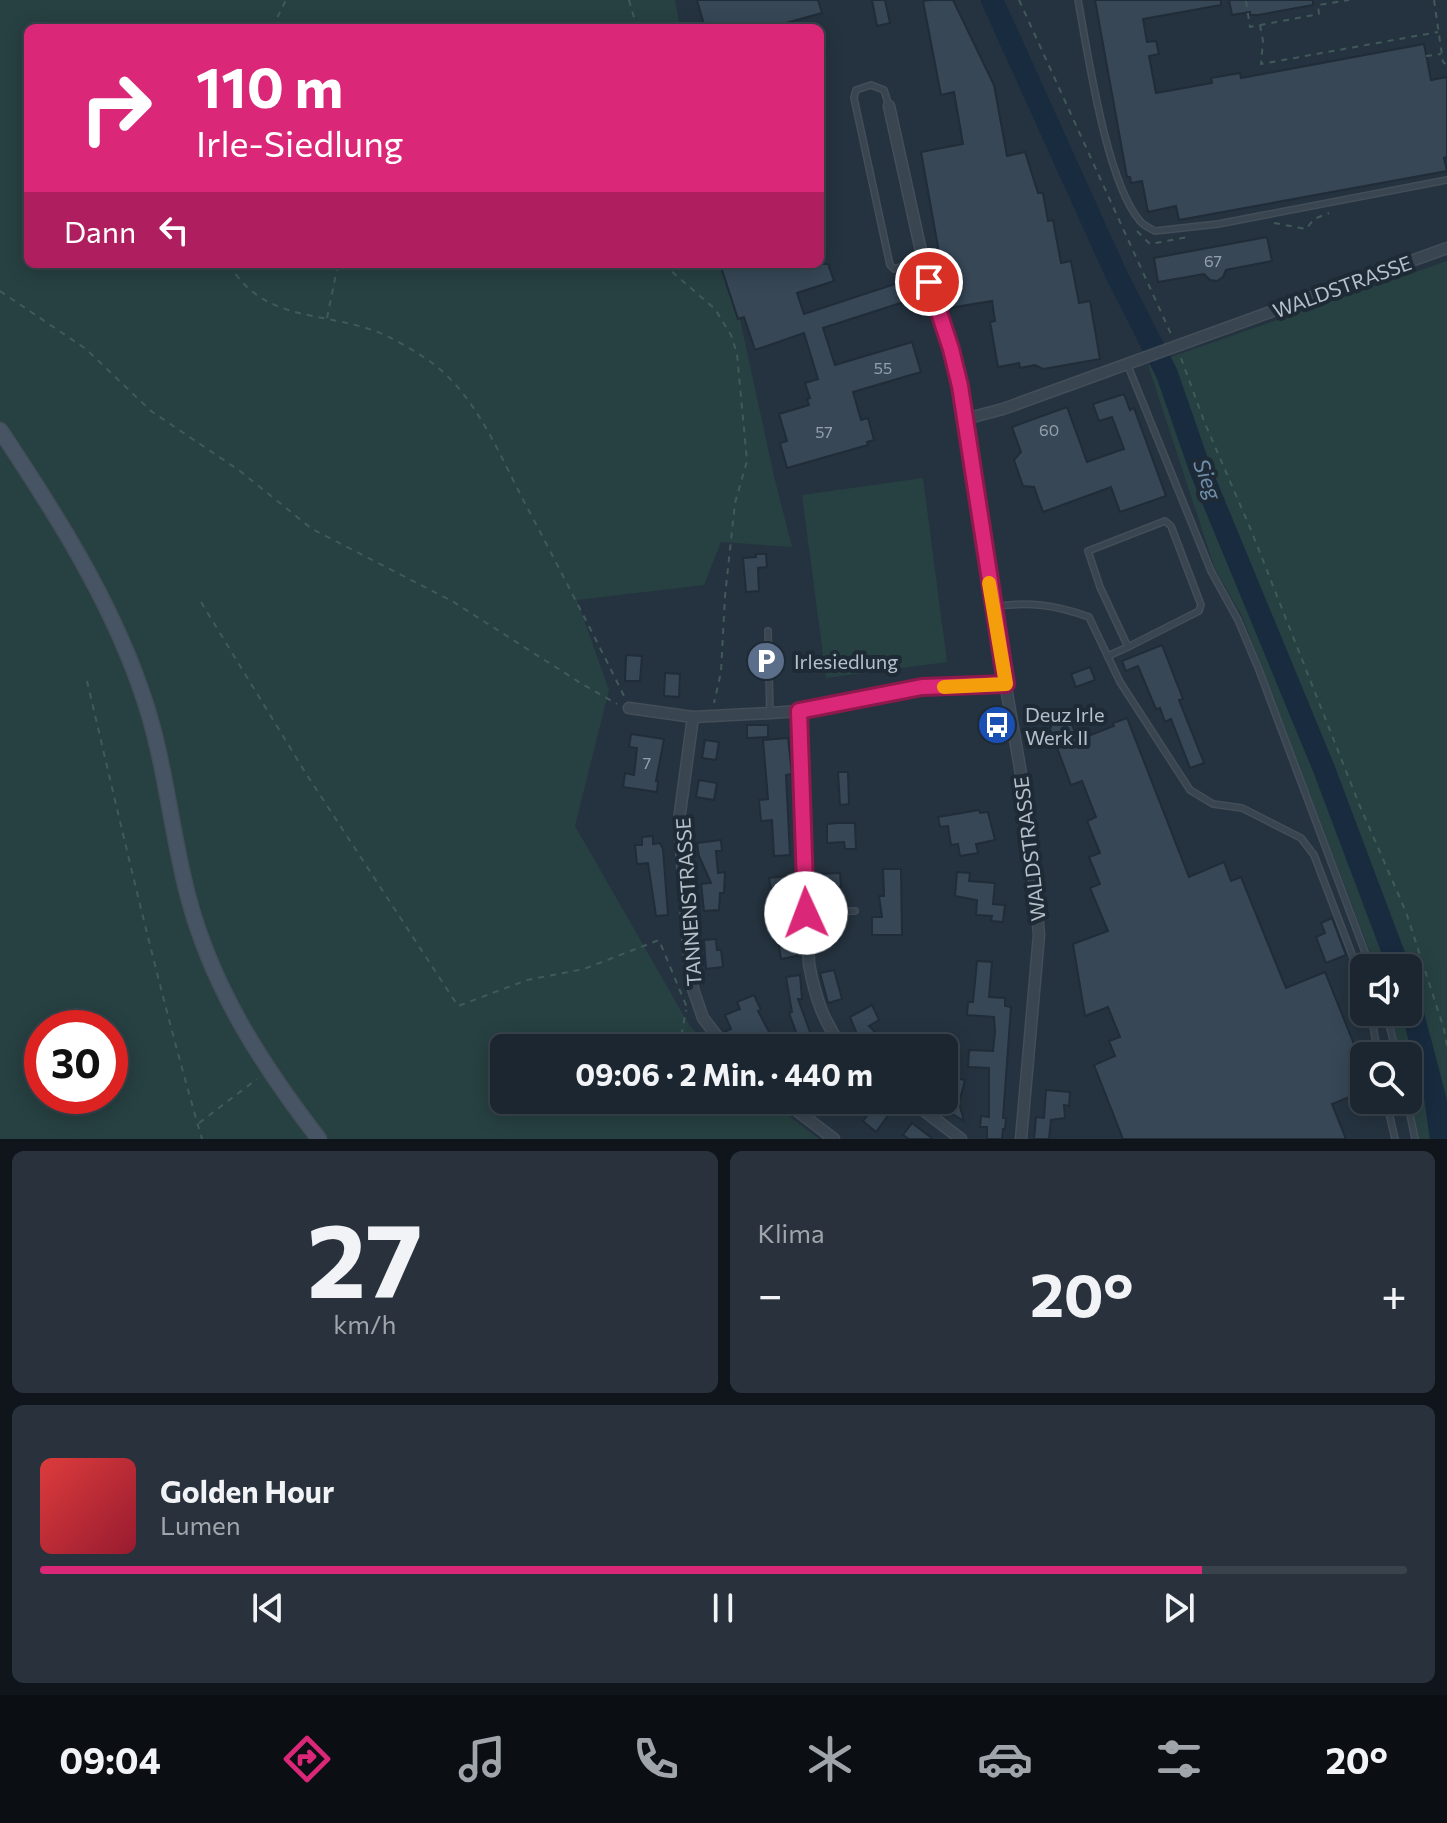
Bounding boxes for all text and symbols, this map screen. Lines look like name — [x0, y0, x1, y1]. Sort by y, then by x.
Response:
text: 110 m — [196, 51, 343, 120]
icon: right — [64, 56, 168, 160]
text: Irle-Siedlung — [196, 120, 403, 164]
icon: left — [152, 208, 196, 252]
text: Dann — [64, 212, 136, 249]
pin — [895, 248, 963, 316]
street label: WALDSTRASSE — [1269, 250, 1415, 322]
house number: 67 — [1204, 251, 1222, 270]
icon: arrive — [907, 260, 951, 304]
house number: 55 — [874, 358, 892, 377]
house number: 60 — [1039, 420, 1059, 439]
house number: 57 — [815, 422, 833, 441]
water label: Sieg — [1188, 455, 1229, 504]
parking icon: Irlesiedlung — [745, 640, 787, 682]
place label: Irlesiedlung — [794, 649, 898, 673]
place label: Deuz Irle Werk II — [1025, 702, 1104, 749]
bus stop icon: Deuz Irle Werk II — [976, 704, 1018, 746]
house number: 7 — [643, 753, 651, 772]
street label: WALDSTRASSE — [1008, 775, 1050, 923]
street label: TANNENSTRASSE — [670, 817, 706, 987]
position arrow — [764, 871, 848, 955]
map controls — [1350, 954, 1422, 1114]
button: sound — [1350, 954, 1422, 1026]
speed limit sign: 30 — [24, 1010, 128, 1114]
button: search — [1350, 1042, 1422, 1114]
text: 09:06 · 2 Min. · 440 m — [575, 1055, 873, 1092]
text: 27 — [307, 1192, 423, 1319]
text: Klima — [758, 1217, 825, 1248]
text: 20° — [1030, 1256, 1134, 1329]
text: − — [758, 1266, 783, 1320]
text: + — [1381, 1266, 1407, 1320]
text: km/h — [333, 1308, 396, 1339]
text: Golden Hour — [160, 1472, 334, 1509]
text: Lumen — [160, 1509, 241, 1540]
icon: previous — [246, 1586, 290, 1630]
icon: pause — [701, 1586, 745, 1630]
icon: next — [1157, 1586, 1201, 1630]
icon: directions — [279, 1731, 335, 1787]
icon: music — [454, 1731, 510, 1787]
icon: phone — [628, 1731, 684, 1787]
icon: climate — [802, 1731, 858, 1787]
icon: car — [977, 1731, 1033, 1787]
icon: filters — [1151, 1731, 1207, 1787]
text: 09:04 — [59, 1737, 161, 1781]
text: 20° — [1326, 1737, 1388, 1781]

